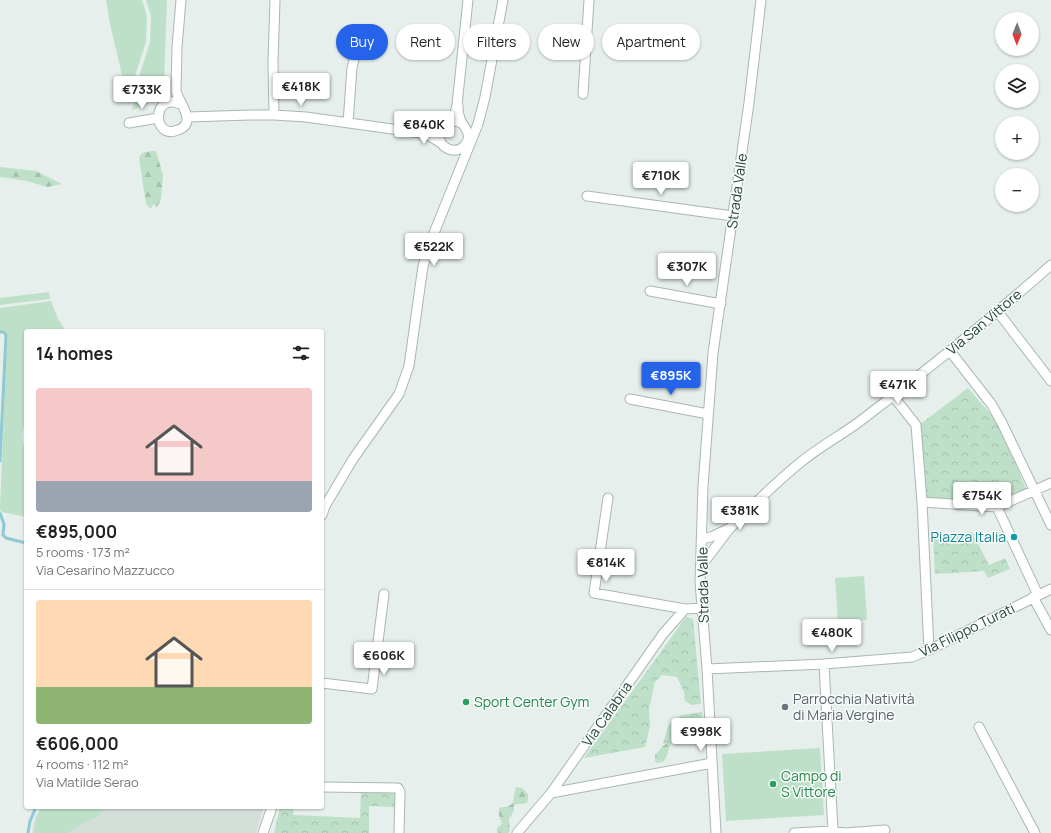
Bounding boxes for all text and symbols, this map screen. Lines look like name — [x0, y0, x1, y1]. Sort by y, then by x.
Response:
north arrow — [995, 12, 1039, 56]
map controls — [995, 12, 1039, 212]
chip: Buy — [336, 24, 388, 60]
chip: Rent — [396, 24, 455, 60]
chip: Filters — [463, 24, 530, 60]
chip: New — [538, 24, 594, 60]
chip: Apartment — [602, 24, 700, 60]
button: layers — [995, 64, 1039, 108]
pin: €418K — [273, 73, 329, 107]
pin: €733K — [114, 76, 170, 110]
text: €418K — [282, 77, 320, 95]
text: €733K — [122, 80, 162, 98]
pin: €840K — [396, 111, 452, 145]
text: €840K — [403, 115, 445, 133]
button: + — [995, 116, 1039, 160]
street label: Strada Valle — [722, 152, 751, 230]
pin: €710K — [633, 162, 689, 196]
text: €710K — [642, 166, 680, 184]
button: − — [995, 168, 1039, 212]
pin: €522K — [406, 233, 462, 267]
text: €522K — [414, 237, 454, 255]
pin: €307K — [659, 253, 715, 287]
text: €307K — [667, 257, 707, 275]
street label: Via San Vittore — [942, 285, 1025, 359]
text: 14 homes — [36, 342, 113, 365]
icon: filters — [290, 342, 312, 364]
pin: €895K — [643, 362, 699, 396]
text: €895K — [651, 366, 691, 384]
pin: €471K — [870, 371, 926, 405]
text: €471K — [879, 375, 917, 393]
icon: home — [138, 414, 210, 486]
pin: €754K — [954, 482, 1010, 516]
text: €754K — [962, 486, 1002, 504]
pin: €381K — [712, 497, 768, 531]
text: €381K — [721, 501, 759, 519]
text: €895,000 — [36, 520, 117, 543]
place label: Piazza Italia — [931, 527, 1006, 546]
marker: Piazza Italia — [1009, 532, 1019, 542]
text: 5 rooms · 173 m² — [36, 543, 130, 561]
street label: Strada Valle — [692, 547, 713, 623]
pin: €814K — [578, 549, 634, 583]
text: €814K — [587, 553, 625, 571]
text: Via Cesarino Mazzucco — [36, 561, 174, 579]
street label: Via Filippo Turati — [916, 598, 1018, 661]
pin: €480K — [804, 619, 860, 653]
text: €480K — [811, 623, 853, 641]
icon: home — [138, 626, 210, 698]
pin: €606K — [356, 642, 412, 676]
text: €606K — [363, 646, 405, 664]
street label: Via Calabria — [577, 677, 636, 750]
place label: Parrocchia Natività di Maria Vergine — [793, 689, 915, 724]
place label: Sport Center Gym — [474, 692, 590, 711]
marker: Sport Center Gym — [461, 697, 471, 707]
marker: Parrocchia Natività di Maria Vergine — [780, 702, 790, 712]
pin: €998K — [673, 718, 729, 752]
text: €998K — [680, 722, 722, 740]
text: €606,000 — [36, 732, 119, 755]
text: 4 rooms · 112 m² — [36, 755, 129, 773]
place label: Campo di S Vittore — [781, 766, 842, 801]
text: Via Matilde Serao — [36, 773, 139, 791]
marker: Campo di S Vittore — [768, 779, 778, 789]

